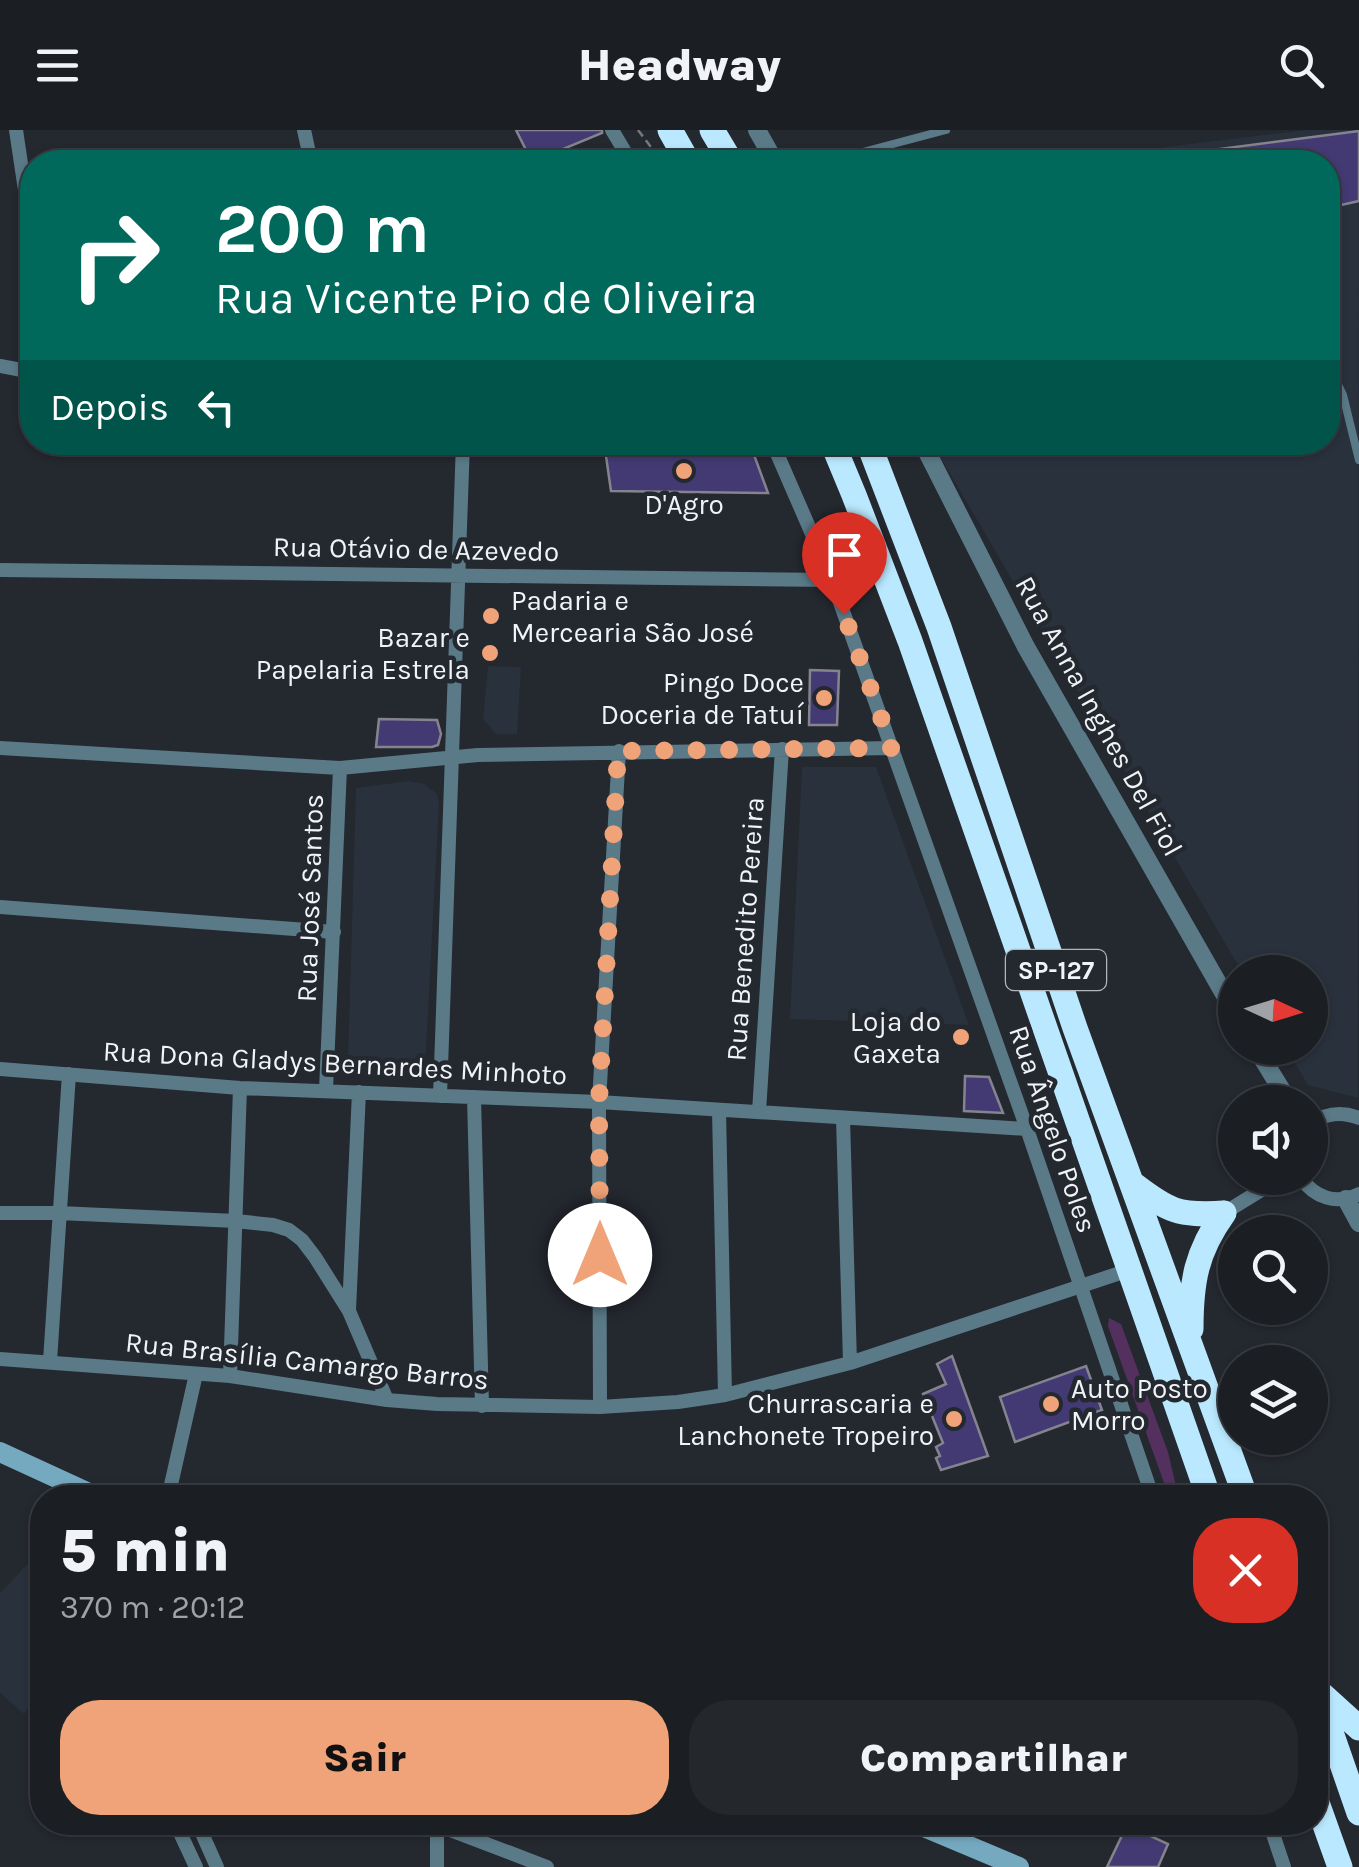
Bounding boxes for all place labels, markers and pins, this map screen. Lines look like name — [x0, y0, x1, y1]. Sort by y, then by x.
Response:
marker: D'Agro — [673, 460, 695, 482]
place label: D'Agro — [644, 488, 724, 521]
pin — [802, 512, 887, 615]
place label: Padaria e Mercearia São José — [511, 584, 754, 649]
marker: Padaria e Mercearia São José — [480, 605, 502, 627]
place label: Bazar e Papelaria Estrela — [256, 621, 470, 686]
marker: Bazar e Papelaria Estrela — [479, 642, 501, 664]
place label: Pingo Doce Doceria de Tatuí — [600, 666, 805, 731]
marker: Pingo Doce Doceria de Tatuí — [813, 687, 835, 709]
place label: Loja do Gaxeta — [850, 1005, 941, 1070]
marker: Loja do Gaxeta — [950, 1026, 972, 1048]
place label: Auto Posto Morro — [1071, 1372, 1208, 1437]
place label: Churrascaria e Lanchonete Tropeiro — [677, 1387, 934, 1452]
marker: Auto Posto Morro — [1040, 1393, 1062, 1415]
marker: Churrascaria e Lanchonete Tropeiro — [943, 1408, 965, 1430]

